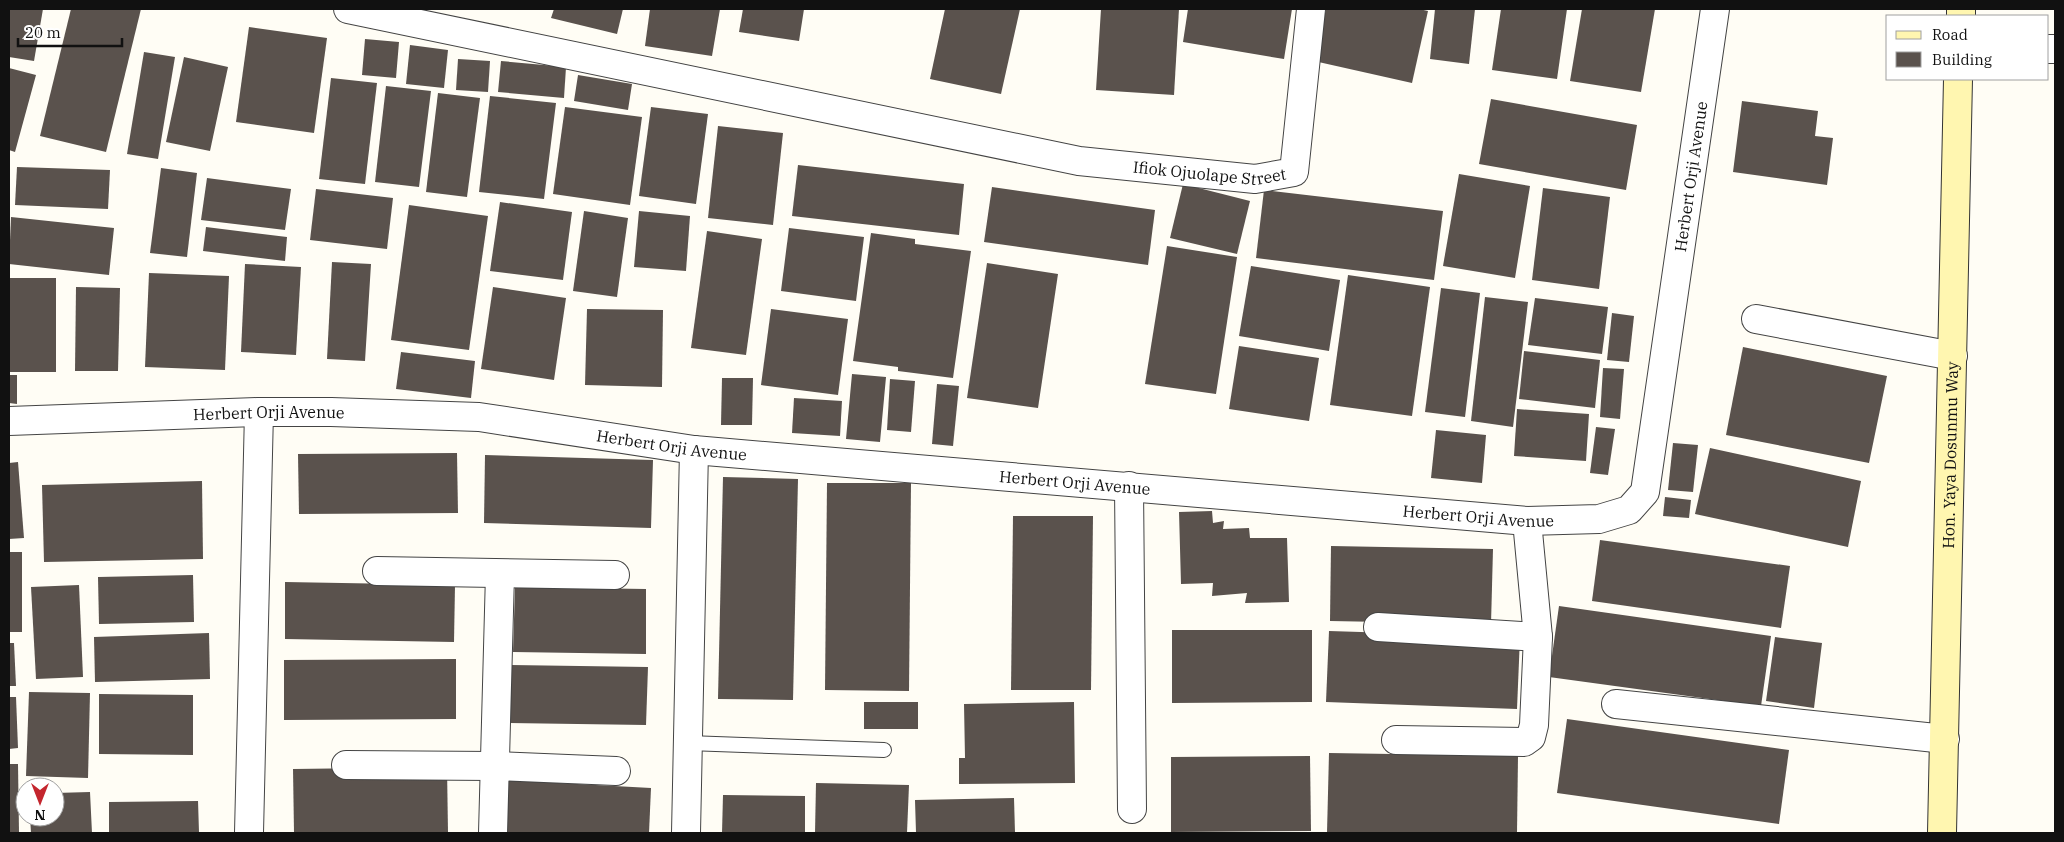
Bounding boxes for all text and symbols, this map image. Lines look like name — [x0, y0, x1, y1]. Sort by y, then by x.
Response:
scale bar — [18, 15, 121, 47]
legend — [1886, 15, 2049, 80]
text: 20 m — [25, 23, 61, 42]
text: Road — [1932, 25, 1968, 44]
text: Building — [1932, 50, 1992, 69]
street label: Herbert Orji Avenue — [1670, 100, 1711, 253]
street label: Ifiok Ojuolape Street — [1132, 157, 1288, 189]
street label: Hon. Yaya Dosunmu Way — [1938, 361, 1962, 549]
street label: Herbert Orji Avenue — [193, 402, 345, 424]
street label: Herbert Orji Avenue — [595, 425, 748, 464]
street label: Herbert Orji Avenue — [998, 466, 1151, 499]
street label: Herbert Orji Avenue — [1402, 500, 1554, 531]
north arrow — [15, 777, 65, 827]
text: N — [34, 806, 46, 824]

